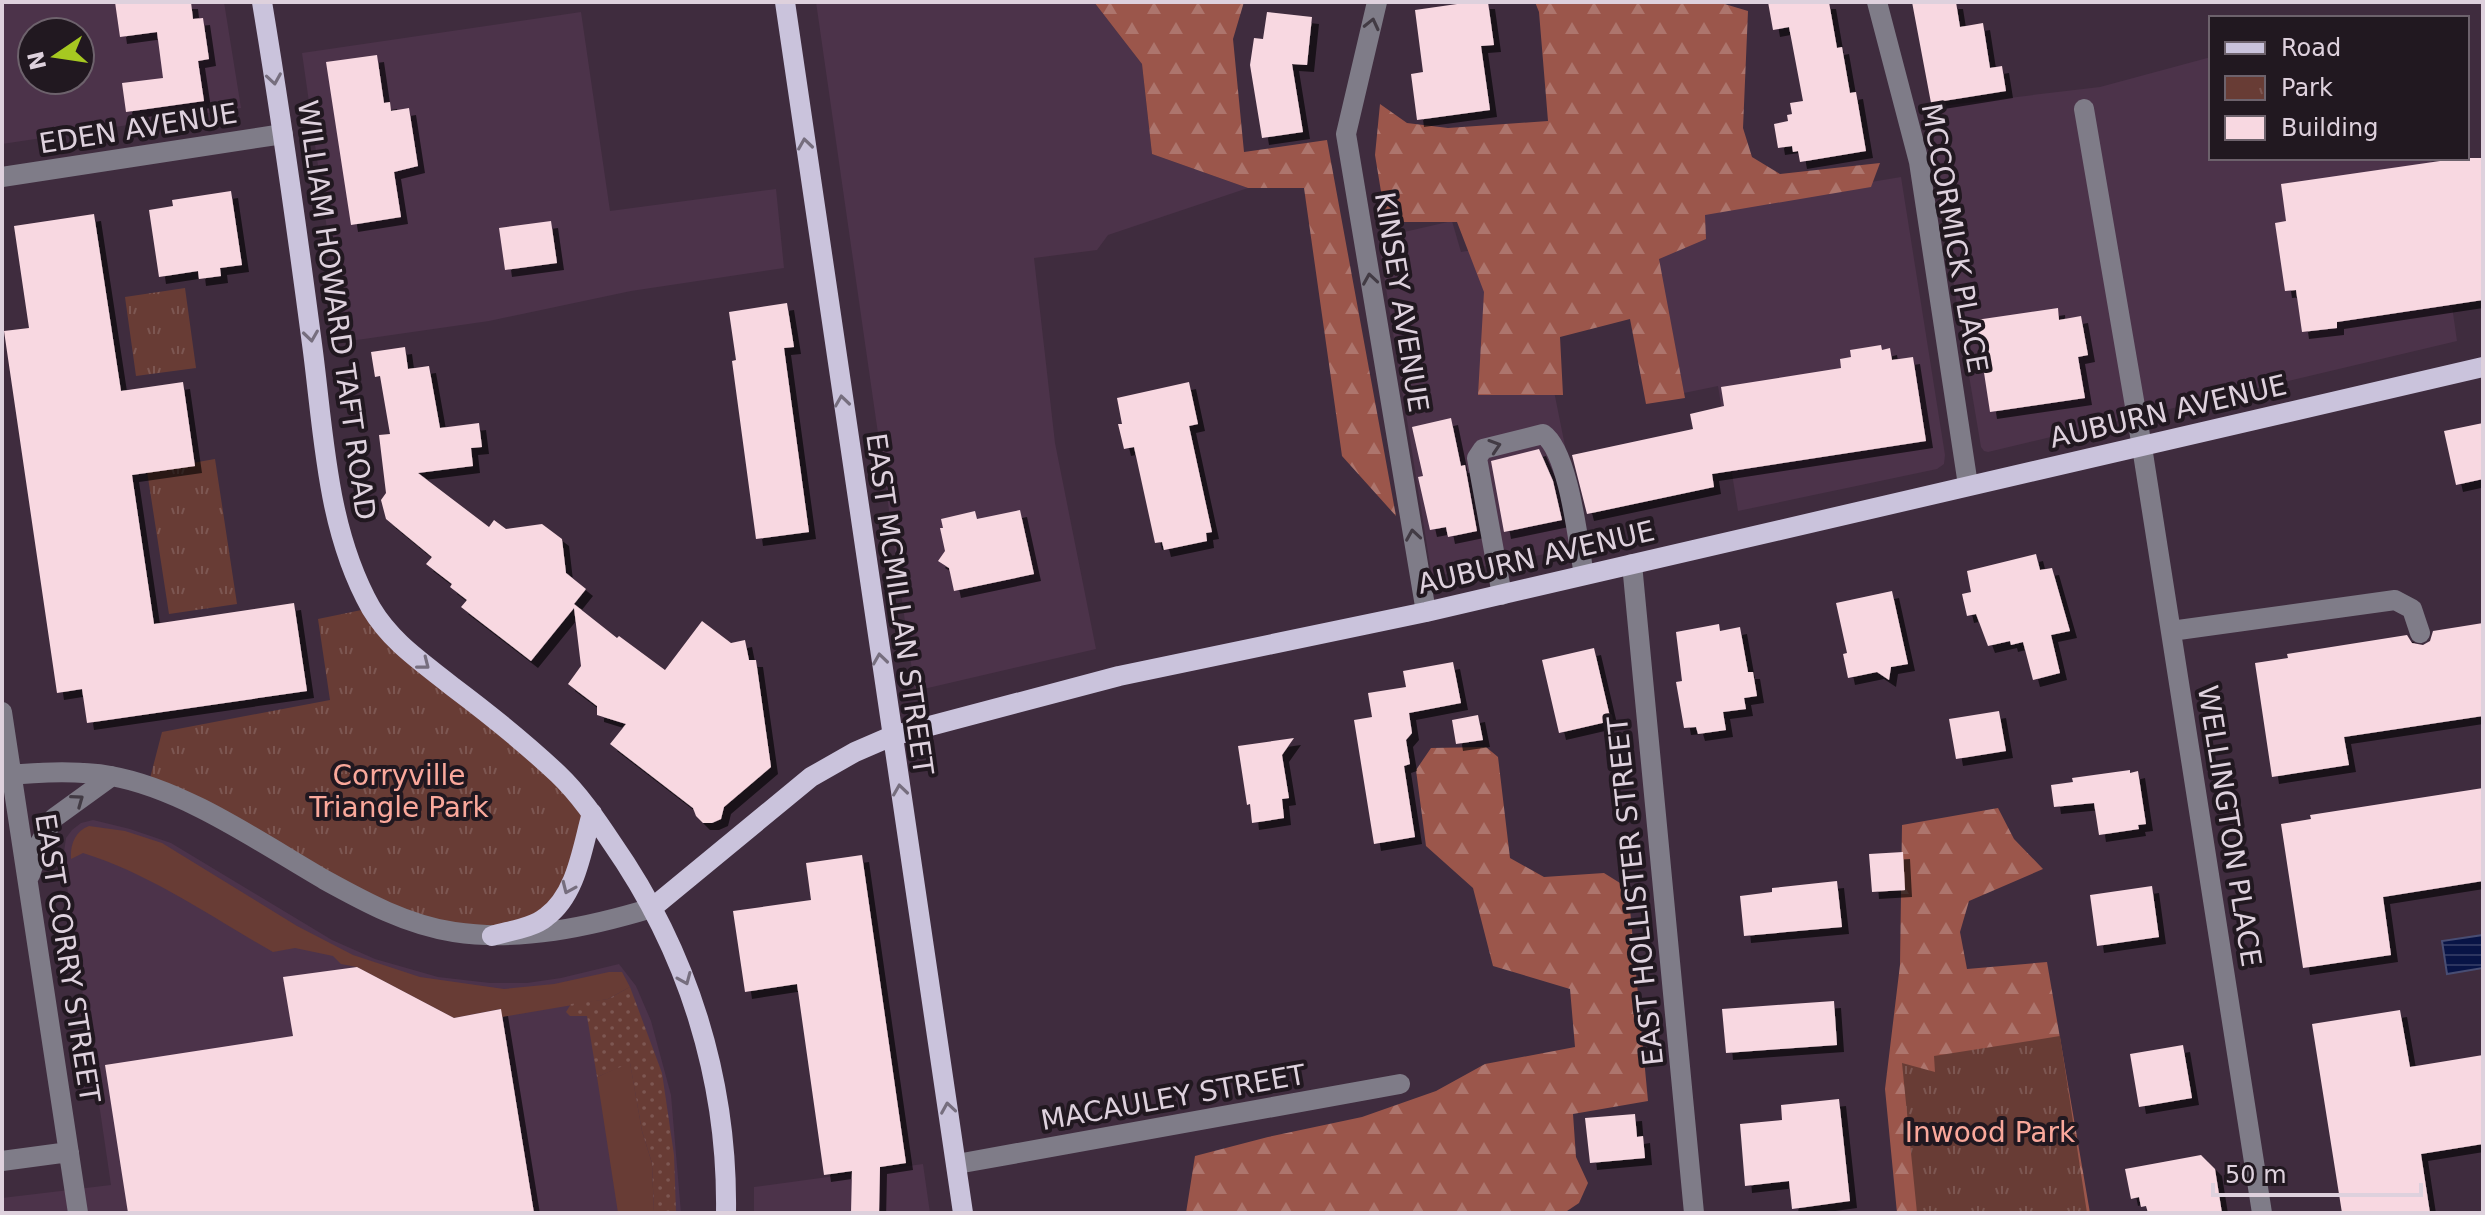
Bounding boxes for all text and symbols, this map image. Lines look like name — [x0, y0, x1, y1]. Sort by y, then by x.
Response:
north arrow — [16, 16, 96, 96]
legend — [2209, 16, 2469, 160]
one-way arrow — [1363, 17, 1380, 31]
text: Road — [2281, 34, 2341, 62]
text: N — [23, 49, 51, 72]
one-way arrow — [265, 72, 282, 86]
text: Park — [2281, 74, 2333, 102]
street label: EDEN AVENUE — [37, 97, 239, 160]
street label: WILLIAM HOWARD TAFT ROAD — [291, 98, 382, 522]
street label: MCCORMICK PLACE — [1915, 101, 1994, 375]
text: Building — [2281, 114, 2378, 142]
one-way arrow — [797, 137, 814, 151]
street label: KINSEY AVENUE — [1368, 190, 1435, 414]
one-way arrow — [1363, 272, 1380, 285]
one-way arrow — [302, 329, 319, 343]
street label: AUBURN AVENUE — [2047, 368, 2290, 455]
one-way arrow — [834, 395, 851, 408]
street label: EAST MCMILLAN STREET — [859, 431, 940, 778]
one-way arrow — [1488, 439, 1501, 455]
street label: AUBURN AVENUE — [1415, 514, 1658, 601]
one-way arrow — [1405, 528, 1422, 542]
one-way arrow — [872, 652, 889, 665]
one-way arrow — [415, 654, 429, 669]
street label: WELLINGTON PLACE — [2191, 683, 2268, 969]
street label: EAST HOLLISTER STREET — [1601, 714, 1670, 1067]
park label: Corryville Triangle Park — [308, 759, 489, 824]
one-way arrow — [892, 783, 909, 797]
one-way arrow — [69, 795, 84, 809]
street label: EAST CORRY STREET — [28, 811, 107, 1106]
one-way arrow — [562, 879, 578, 894]
one-way arrow — [675, 971, 691, 985]
street label: MACAULEY STREET — [1038, 1058, 1309, 1137]
one-way arrow — [940, 1101, 957, 1115]
park label: Inwood Park — [1905, 1116, 2076, 1149]
scale bar — [2213, 1147, 2421, 1197]
text: 50 m — [2225, 1161, 2287, 1189]

